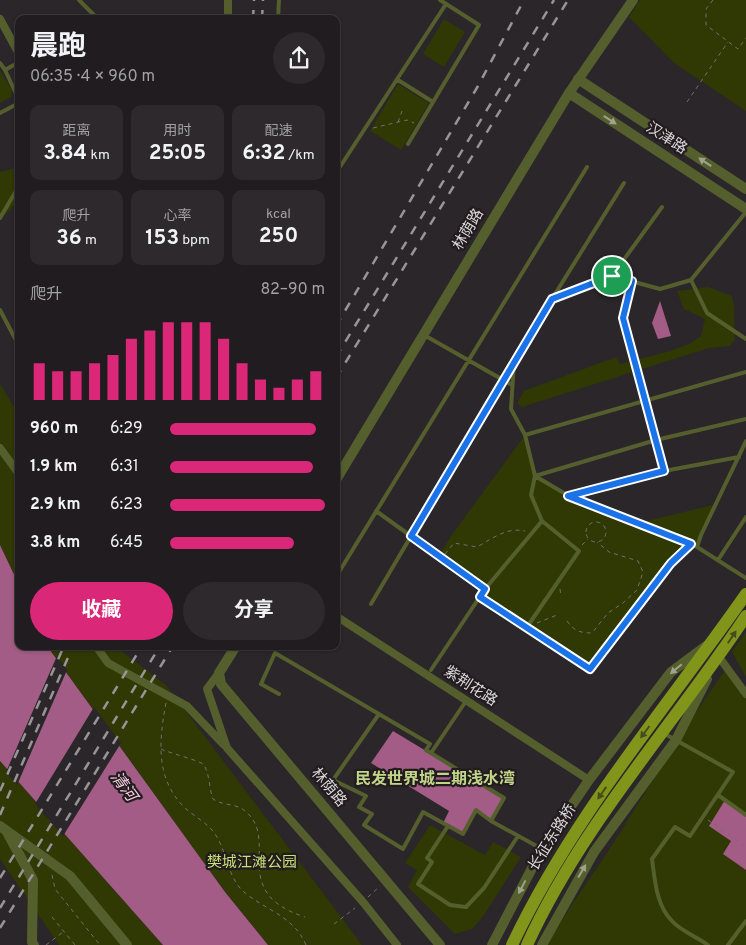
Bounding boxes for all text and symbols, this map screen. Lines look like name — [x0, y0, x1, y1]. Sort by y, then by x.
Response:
text: 晨跑 — [30, 30, 86, 66]
button: share — [273, 32, 325, 84]
text: 06:35 · 4 × 960 m — [30, 67, 155, 87]
one-way arrow — [603, 115, 617, 125]
street label: 汉津路 — [642, 119, 690, 159]
text: 距离 — [63, 123, 91, 140]
text: 用时 — [164, 123, 192, 140]
text: 配速 — [265, 123, 293, 140]
text: 3.84 — [43, 140, 87, 167]
text: 25:05 — [149, 140, 206, 167]
text: 6:32 — [242, 140, 285, 167]
text: km — [87, 147, 110, 164]
text: /km — [285, 147, 315, 164]
one-way arrow — [699, 157, 712, 167]
text: kcal — [266, 206, 291, 223]
street label: 林荫路 — [449, 206, 489, 254]
text: 爬升 — [63, 208, 91, 225]
text: 心率 — [164, 208, 192, 225]
text: 250 — [259, 223, 298, 250]
text: 36 — [56, 225, 82, 252]
text: 153 — [145, 225, 179, 252]
text: m — [82, 232, 97, 249]
text: bpm — [179, 232, 210, 249]
pin — [591, 255, 633, 297]
icon: arrive — [598, 262, 626, 290]
text: 82–90 m — [261, 280, 325, 300]
text: 爬升 — [30, 285, 62, 305]
text: 960 m — [30, 419, 78, 439]
text: 6:29 — [110, 419, 143, 439]
text: 1.9 km — [30, 457, 77, 477]
text: 6:31 — [110, 457, 139, 477]
text: 2.9 km — [30, 495, 81, 515]
text: 6:23 — [110, 495, 143, 515]
text: 3.8 km — [30, 533, 80, 553]
text: 6:45 — [110, 533, 143, 553]
button: 收藏 — [30, 582, 173, 640]
button: 分享 — [183, 582, 325, 640]
one-way arrow — [728, 630, 737, 643]
street label: 紫荆花路 — [440, 663, 500, 711]
one-way arrow — [670, 663, 683, 674]
one-way arrow — [640, 725, 650, 739]
street label: 林荫路 — [306, 765, 350, 811]
water label: 清河 — [106, 768, 142, 808]
district label: 民发·世界城二期浅水湾 — [355, 769, 515, 790]
one-way arrow — [597, 786, 607, 800]
street label: 长征东路桥 — [525, 801, 581, 875]
park label: 樊城江滩公园 — [207, 854, 297, 873]
one-way arrow — [578, 865, 587, 878]
one-way arrow — [518, 879, 526, 894]

